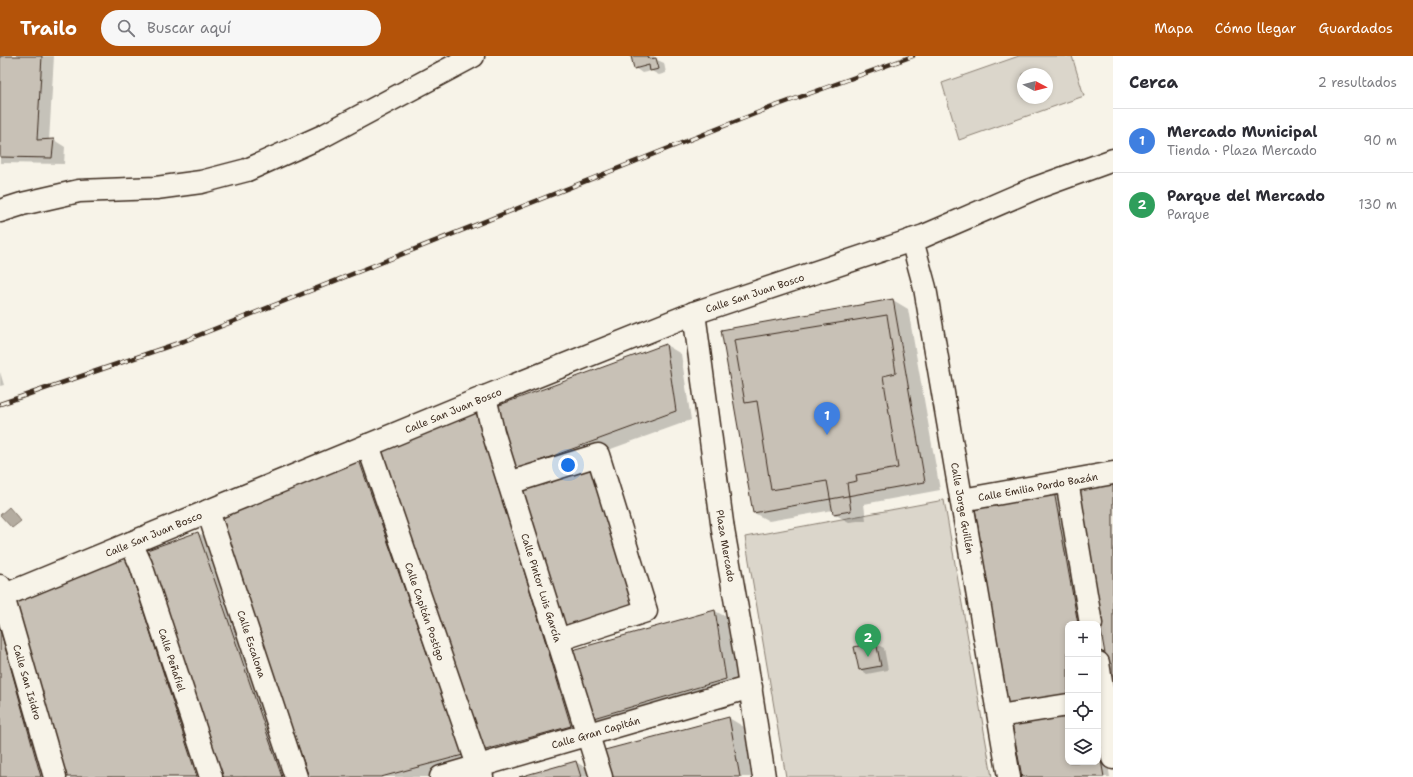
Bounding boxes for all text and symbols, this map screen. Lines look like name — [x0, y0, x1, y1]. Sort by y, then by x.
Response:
search box — [101, 10, 381, 46]
text: Trailo — [20, 16, 77, 41]
icon: search — [115, 17, 137, 39]
text: Buscar aquí — [147, 18, 231, 38]
text: Mapa — [1154, 19, 1193, 37]
text: Cómo llegar — [1215, 19, 1296, 37]
text: Guardados — [1318, 19, 1393, 37]
north arrow — [1017, 68, 1053, 104]
text: Cerca — [1129, 71, 1178, 93]
text: 2 resultados — [1318, 74, 1397, 91]
text: Mercado Municipal — [1167, 122, 1318, 142]
text: 1 — [1139, 132, 1145, 149]
text: 90 m — [1363, 132, 1397, 149]
text: Tienda · Plaza Mercado — [1167, 142, 1317, 159]
text: Parque del Mercado — [1167, 186, 1325, 206]
text: 2 — [1137, 196, 1147, 213]
text: 130 m — [1359, 196, 1397, 213]
text: Parque — [1167, 206, 1210, 223]
street label: Calle San Juan Bosco — [704, 270, 806, 315]
street label: Calle San Juan Bosco — [403, 385, 503, 436]
pin: 1 — [814, 402, 840, 435]
your location — [558, 455, 578, 475]
street label: Calle Jorge Guillén — [949, 461, 977, 555]
street label: Calle Emilia Pardo Bazán — [977, 469, 1099, 504]
street label: Calle San Juan Bosco — [103, 508, 204, 559]
street label: Plaza Mercado — [714, 509, 739, 583]
street label: Calle Pintor Luis García — [519, 532, 565, 644]
street label: Calle Capitán Postigo — [402, 561, 448, 662]
street label: Calle Escalona — [235, 608, 269, 680]
map controls — [1065, 621, 1101, 765]
button: + — [1065, 621, 1101, 657]
pin: 2 — [855, 624, 881, 657]
street label: Calle Peñafiel — [156, 627, 189, 693]
street label: Calle San Isidro — [11, 643, 45, 721]
button: − — [1065, 657, 1101, 693]
button: locate — [1065, 693, 1101, 729]
street label: Calle Gran Capitán — [550, 713, 641, 751]
button: layers — [1065, 729, 1101, 765]

